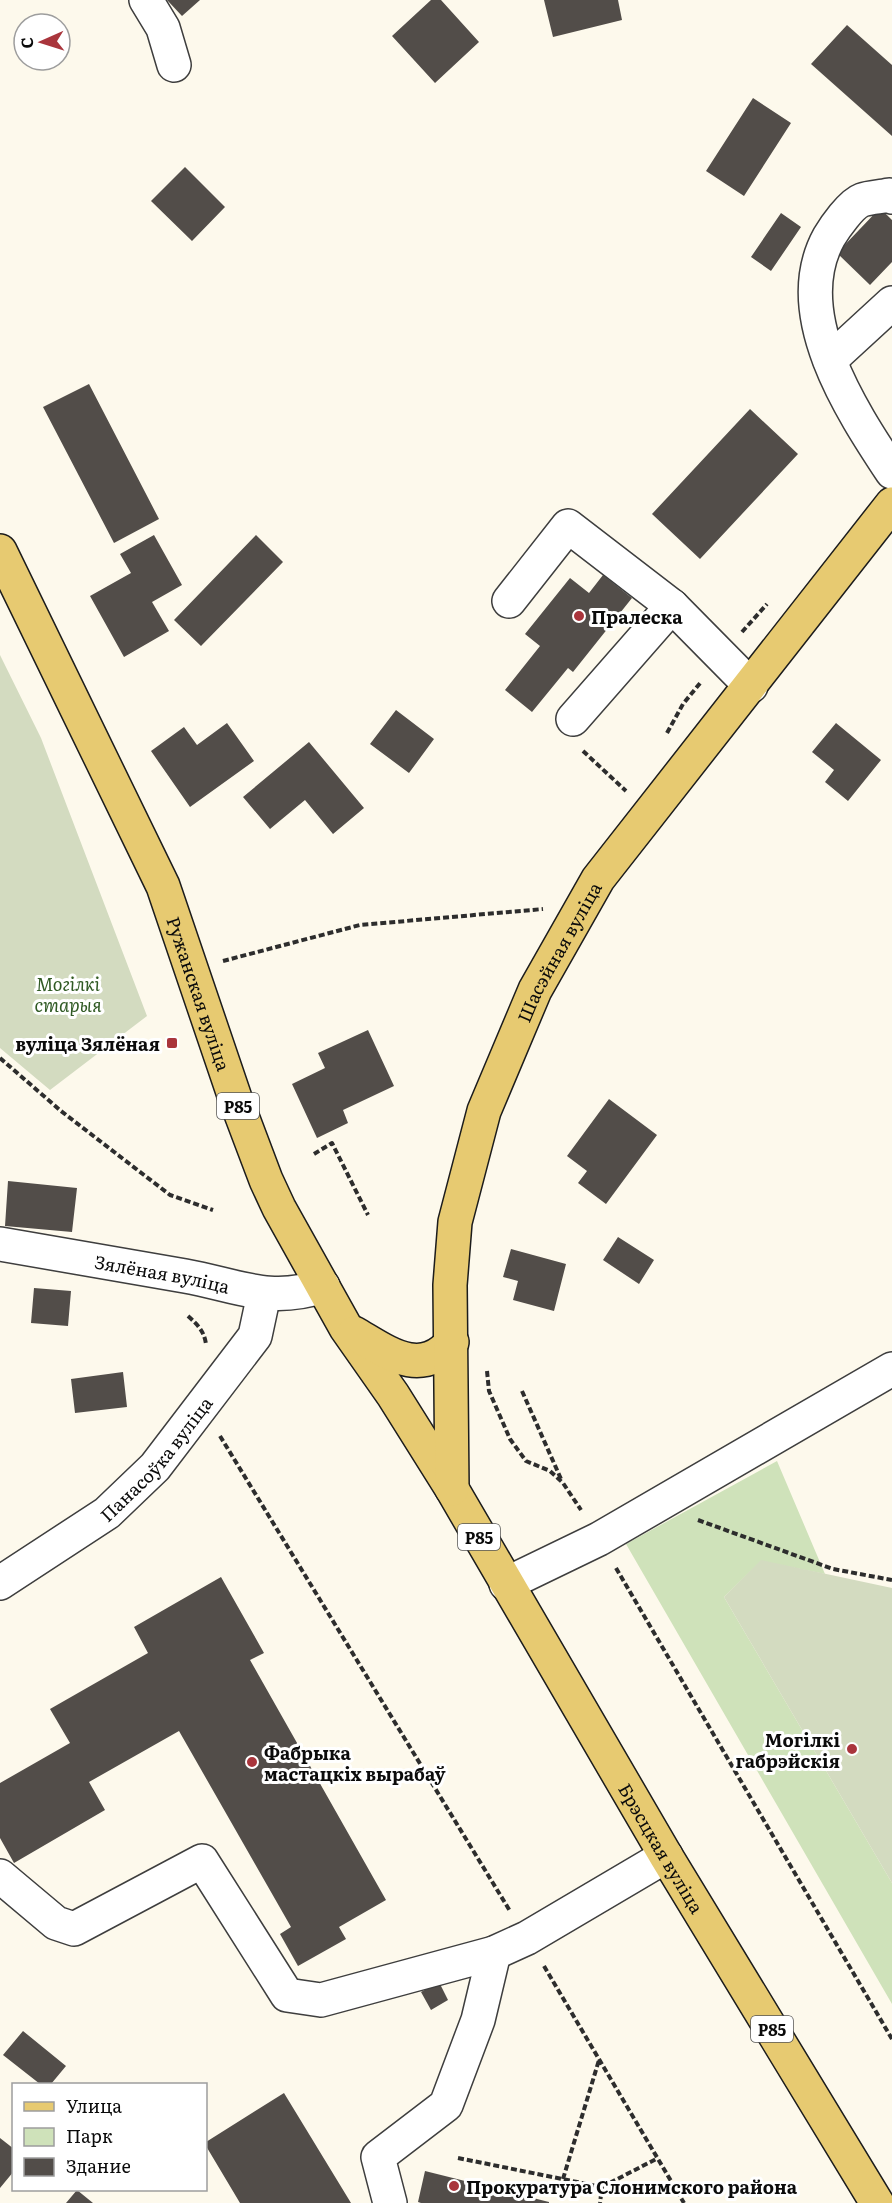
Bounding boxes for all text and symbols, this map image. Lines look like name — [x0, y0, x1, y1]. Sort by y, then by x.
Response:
north arrow — [12, 12, 72, 72]
text: С — [14, 37, 38, 49]
place label: Пралеска — [591, 603, 683, 630]
marker: Пралеска — [572, 609, 586, 623]
street label: Шасэйная вуліца — [510, 876, 608, 1026]
street label: Ружанская вуліца — [161, 913, 238, 1074]
park label: Могілкі старыя — [35, 970, 102, 1018]
place label: вуліца Зялёная — [15, 1030, 160, 1057]
marker: вуліца Зялёная — [165, 1036, 179, 1050]
road number: Р85 — [217, 1093, 259, 1119]
street label: Зялёная вуліца — [93, 1247, 233, 1299]
street label: Панасоўка вуліца — [93, 1390, 218, 1527]
road number: Р85 — [458, 1524, 500, 1550]
place label: Могілкі габрэйскія — [735, 1726, 840, 1774]
place label: Фабрыка мастацкіх вырабаў — [264, 1739, 446, 1787]
marker: Могілкі габрэйскія — [845, 1742, 859, 1756]
marker: Фабрыка мастацкіх вырабаў — [245, 1755, 259, 1769]
street label: Брэсцкая вуліца — [613, 1778, 711, 1918]
road number: Р85 — [751, 2016, 793, 2042]
legend — [12, 2083, 207, 2191]
text: Улица — [66, 2092, 122, 2119]
text: Парк — [66, 2122, 113, 2149]
text: Здание — [66, 2152, 131, 2179]
place label: Прокуратура Слонимского района — [466, 2173, 798, 2200]
marker: Прокуратура Слонимского района — [447, 2179, 461, 2193]

